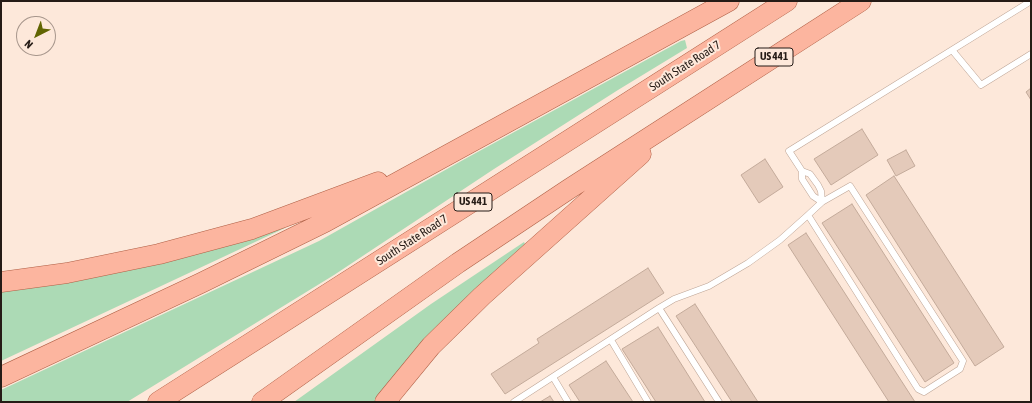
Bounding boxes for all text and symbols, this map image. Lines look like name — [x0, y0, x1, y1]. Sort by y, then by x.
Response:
north arrow — [16, 16, 56, 56]
text: N — [22, 38, 35, 51]
street label: South State Road 7 — [647, 38, 723, 94]
road number: US 441 — [755, 48, 793, 66]
road number: US 441 — [454, 193, 492, 211]
street label: South State Road 7 — [374, 212, 450, 268]

